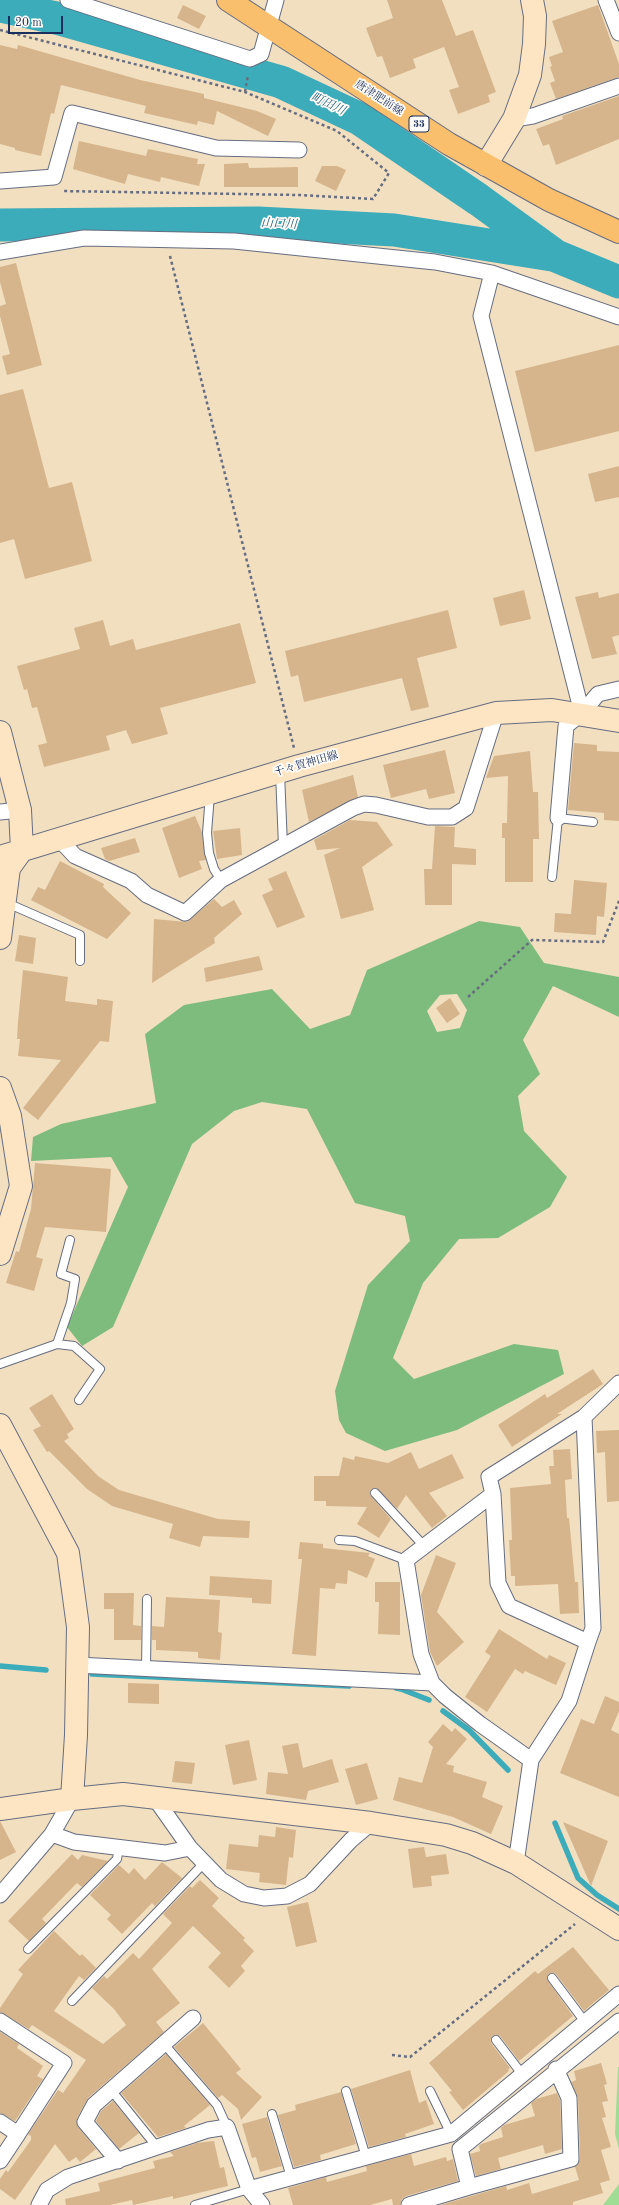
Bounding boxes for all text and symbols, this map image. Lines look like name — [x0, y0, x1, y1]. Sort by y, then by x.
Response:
scale bar — [10, 8, 65, 34]
text: 20 m — [15, 17, 42, 29]
street label: 唐津肥前線 — [352, 77, 406, 119]
water label: 町田川 — [309, 90, 347, 118]
road number: 33 — [409, 116, 429, 132]
water label: 山口川 — [261, 216, 297, 232]
street label: 千々賀神田線 — [272, 749, 340, 779]

